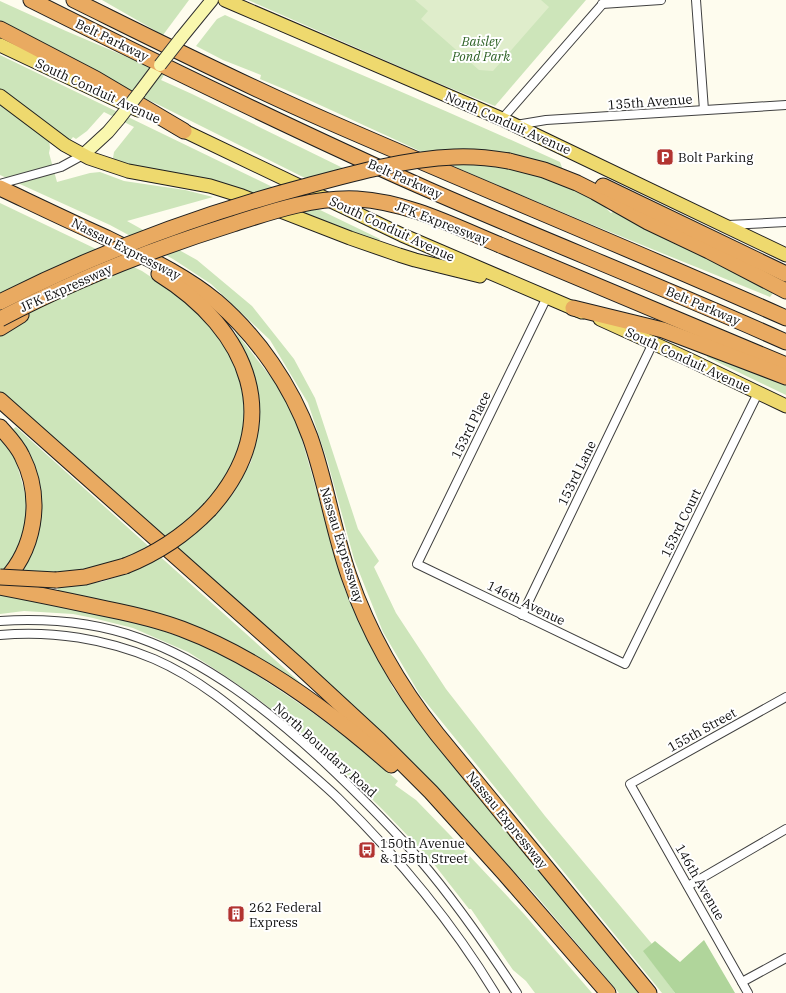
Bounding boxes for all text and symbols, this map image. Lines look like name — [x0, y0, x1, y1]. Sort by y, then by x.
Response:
street label: Belt Parkway — [73, 15, 151, 65]
park label: Baisley Pond Park — [451, 33, 510, 65]
street label: South Conduit Avenue — [33, 55, 163, 127]
street label: North Conduit Avenue — [442, 88, 574, 158]
street label: 135th Avenue — [607, 91, 693, 113]
parking icon: Bolt Parking — [655, 147, 675, 167]
place label: Bolt Parking — [678, 149, 753, 166]
street label: Belt Parkway — [365, 155, 445, 203]
street label: South Conduit Avenue — [327, 193, 457, 265]
street label: JFK Expressway — [393, 197, 491, 249]
street label: Nassau Expressway — [68, 214, 184, 284]
street label: JFK Expressway — [17, 260, 115, 316]
street label: Belt Parkway — [663, 283, 743, 329]
street label: South Conduit Avenue — [623, 324, 753, 396]
street label: 153rd Place — [447, 389, 495, 461]
street label: 153rd Lane — [554, 438, 600, 508]
street label: Nassau Expressway — [316, 485, 368, 605]
street label: 153rd Court — [657, 486, 705, 560]
street label: 146th Avenue — [484, 577, 568, 629]
street label: North Boundary Road — [270, 699, 380, 801]
street label: 155th Street — [665, 704, 740, 756]
street label: Nassau Expressway — [462, 768, 552, 872]
place label: 150th Avenue & 155th Street — [380, 835, 468, 867]
bus stop icon: 150th Avenue & 155th Street — [357, 840, 377, 860]
street label: 146th Avenue — [671, 841, 729, 923]
place label: 262 Federal Express — [249, 899, 322, 931]
building icon: 262 Federal Express — [226, 904, 246, 924]

